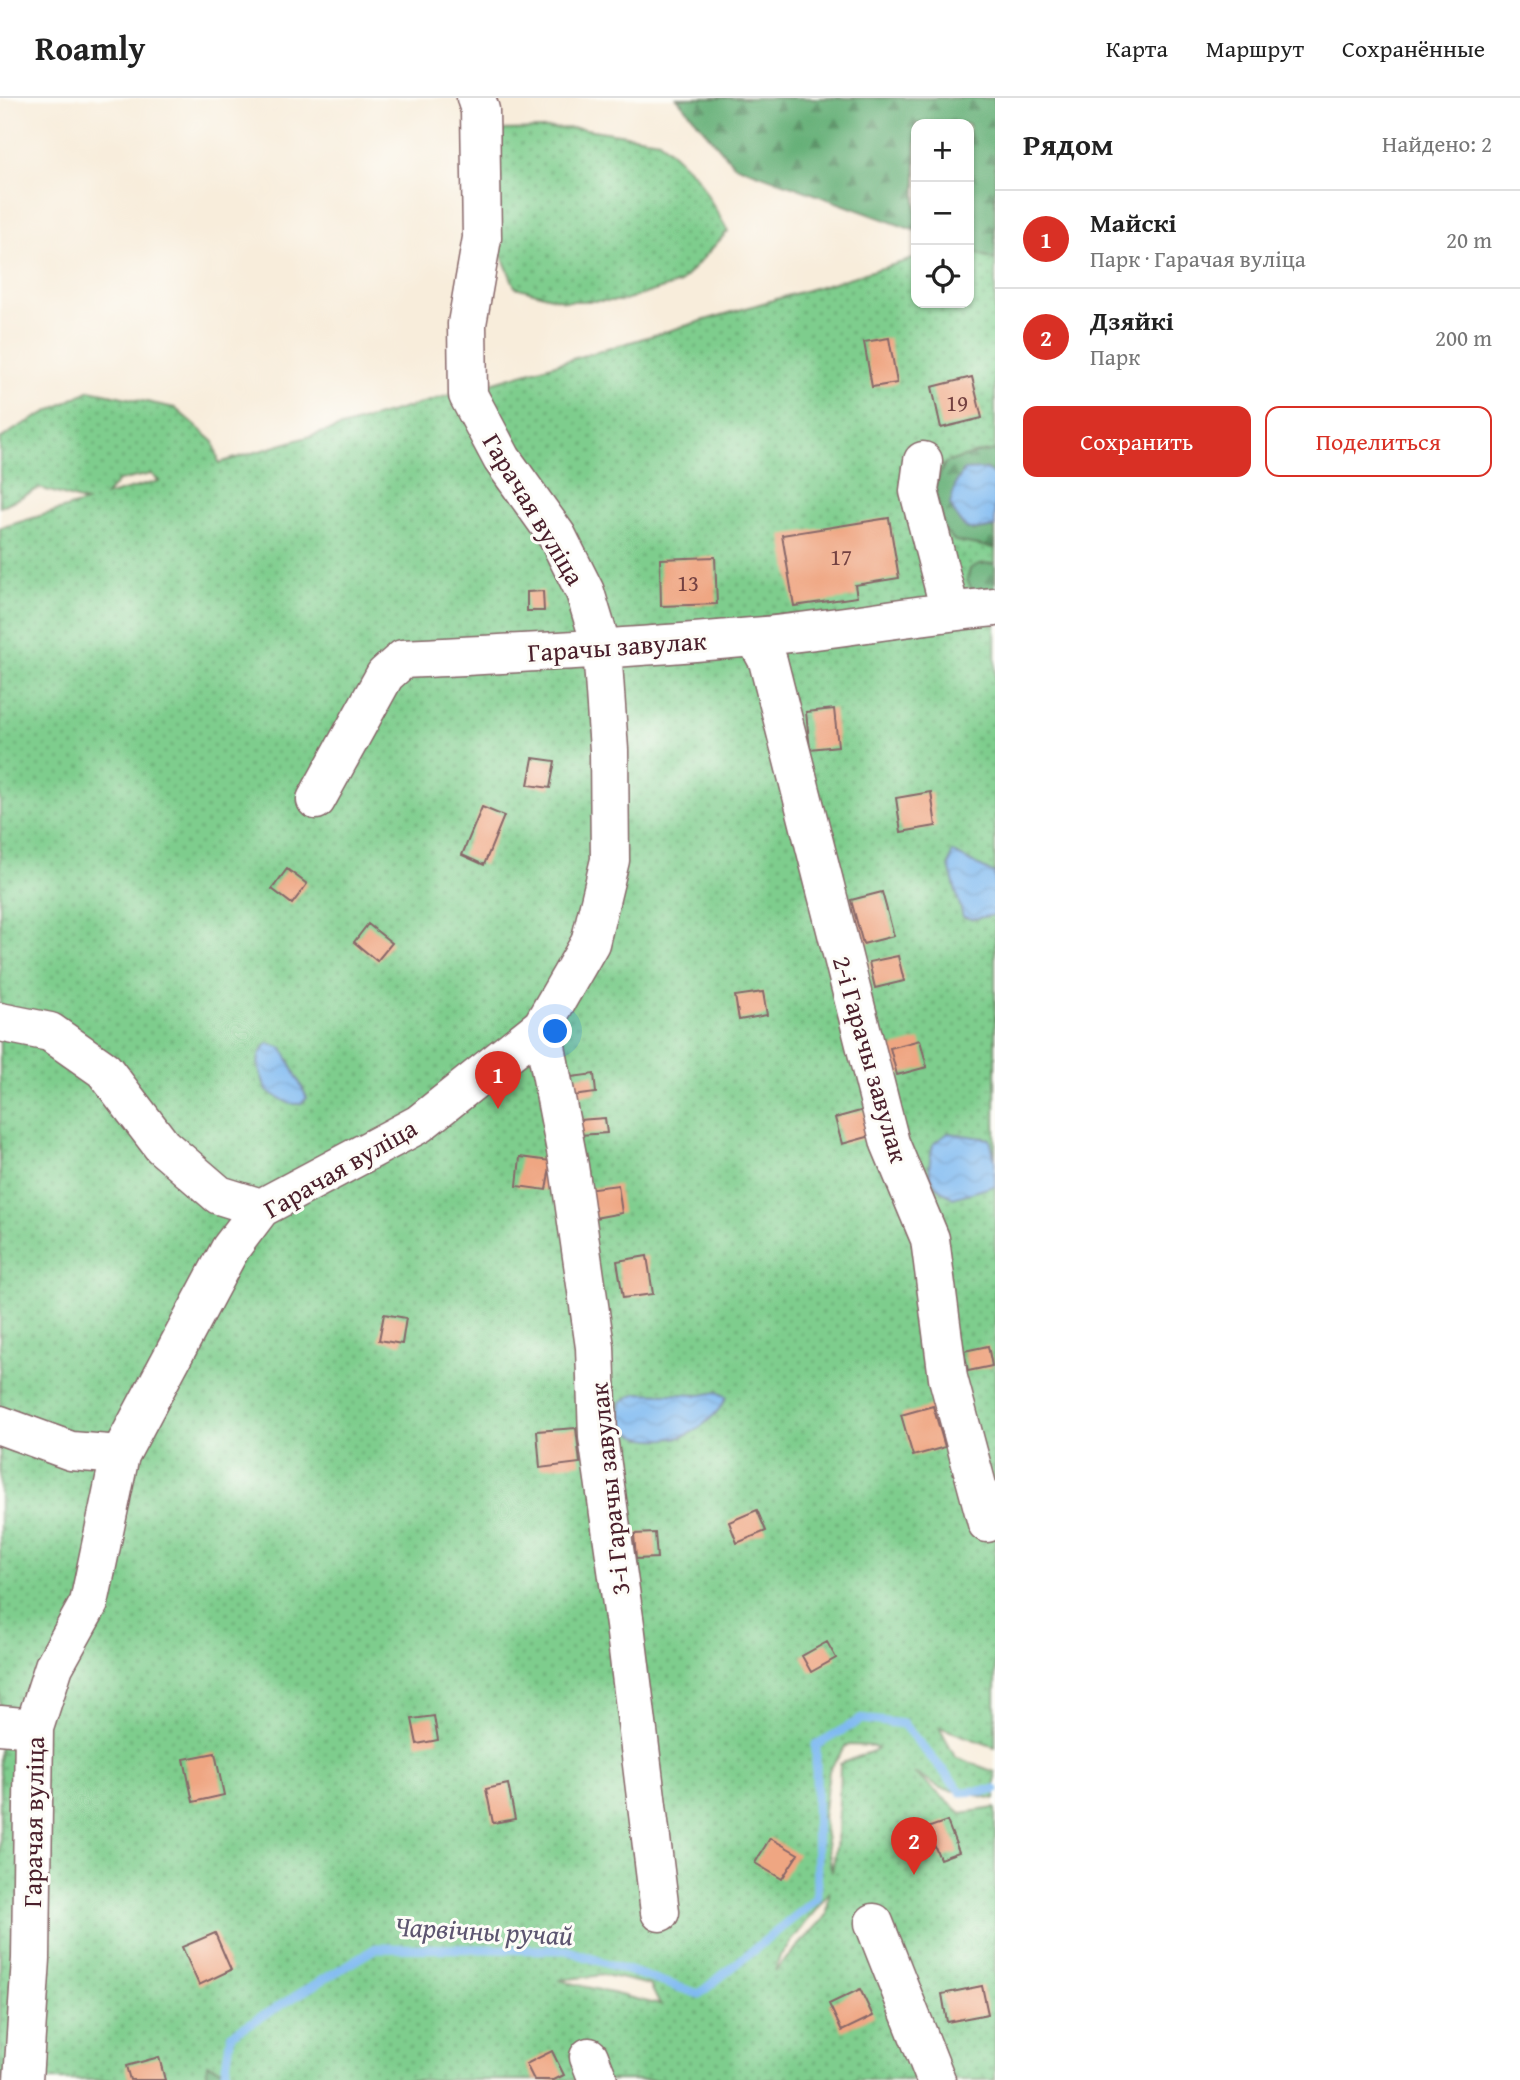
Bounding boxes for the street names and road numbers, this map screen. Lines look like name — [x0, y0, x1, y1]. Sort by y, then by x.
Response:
street label: Гарачая вуліца — [473, 426, 595, 593]
street label: Гарачы завулак — [526, 620, 708, 672]
street label: 2-і Гарачы завулак — [823, 951, 919, 1167]
street label: Гарачая вуліца — [256, 1108, 424, 1228]
street label: 3-і Гарачы завулак — [578, 1380, 640, 1597]
street label: Гарачая вуліца — [12, 1735, 54, 1908]

